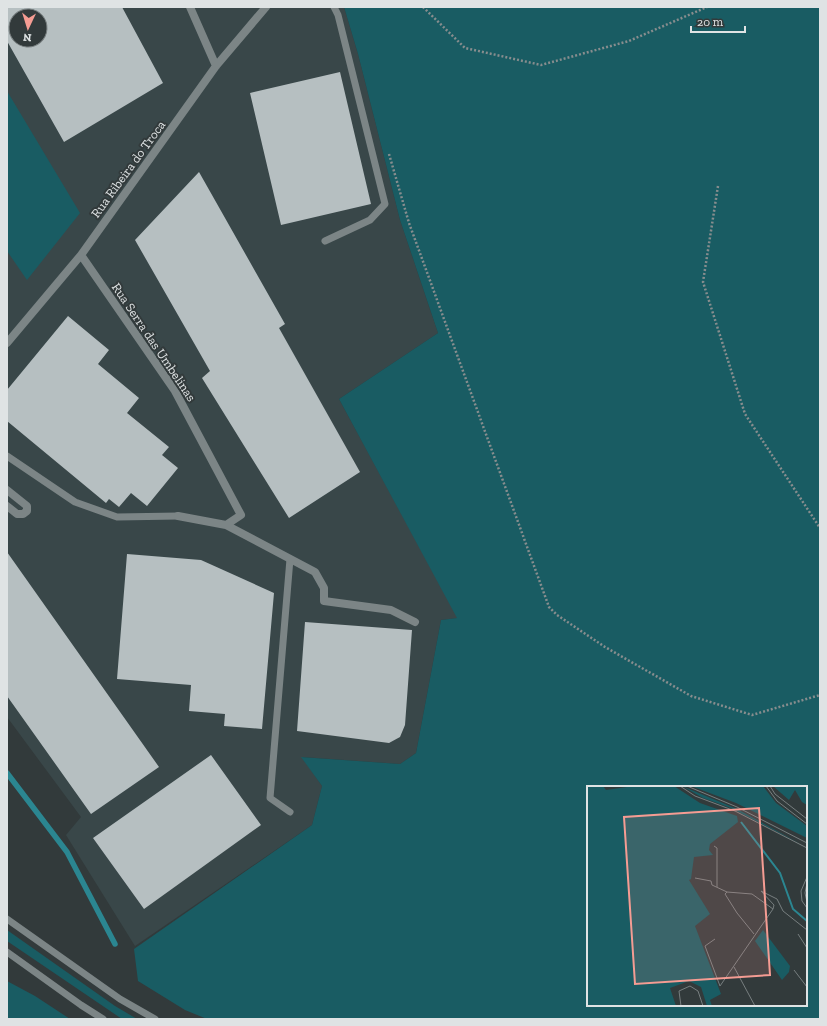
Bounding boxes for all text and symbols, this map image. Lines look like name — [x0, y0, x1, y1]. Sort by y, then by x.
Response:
north arrow — [8, 8, 48, 48]
scale bar — [691, 8, 745, 34]
text: 20 m — [697, 15, 724, 29]
text: N — [22, 31, 32, 44]
street label: Rua Ribeira do Troca — [88, 117, 169, 220]
street label: Rua Serra das Umbelinas — [109, 280, 199, 404]
inset map — [587, 786, 807, 1006]

